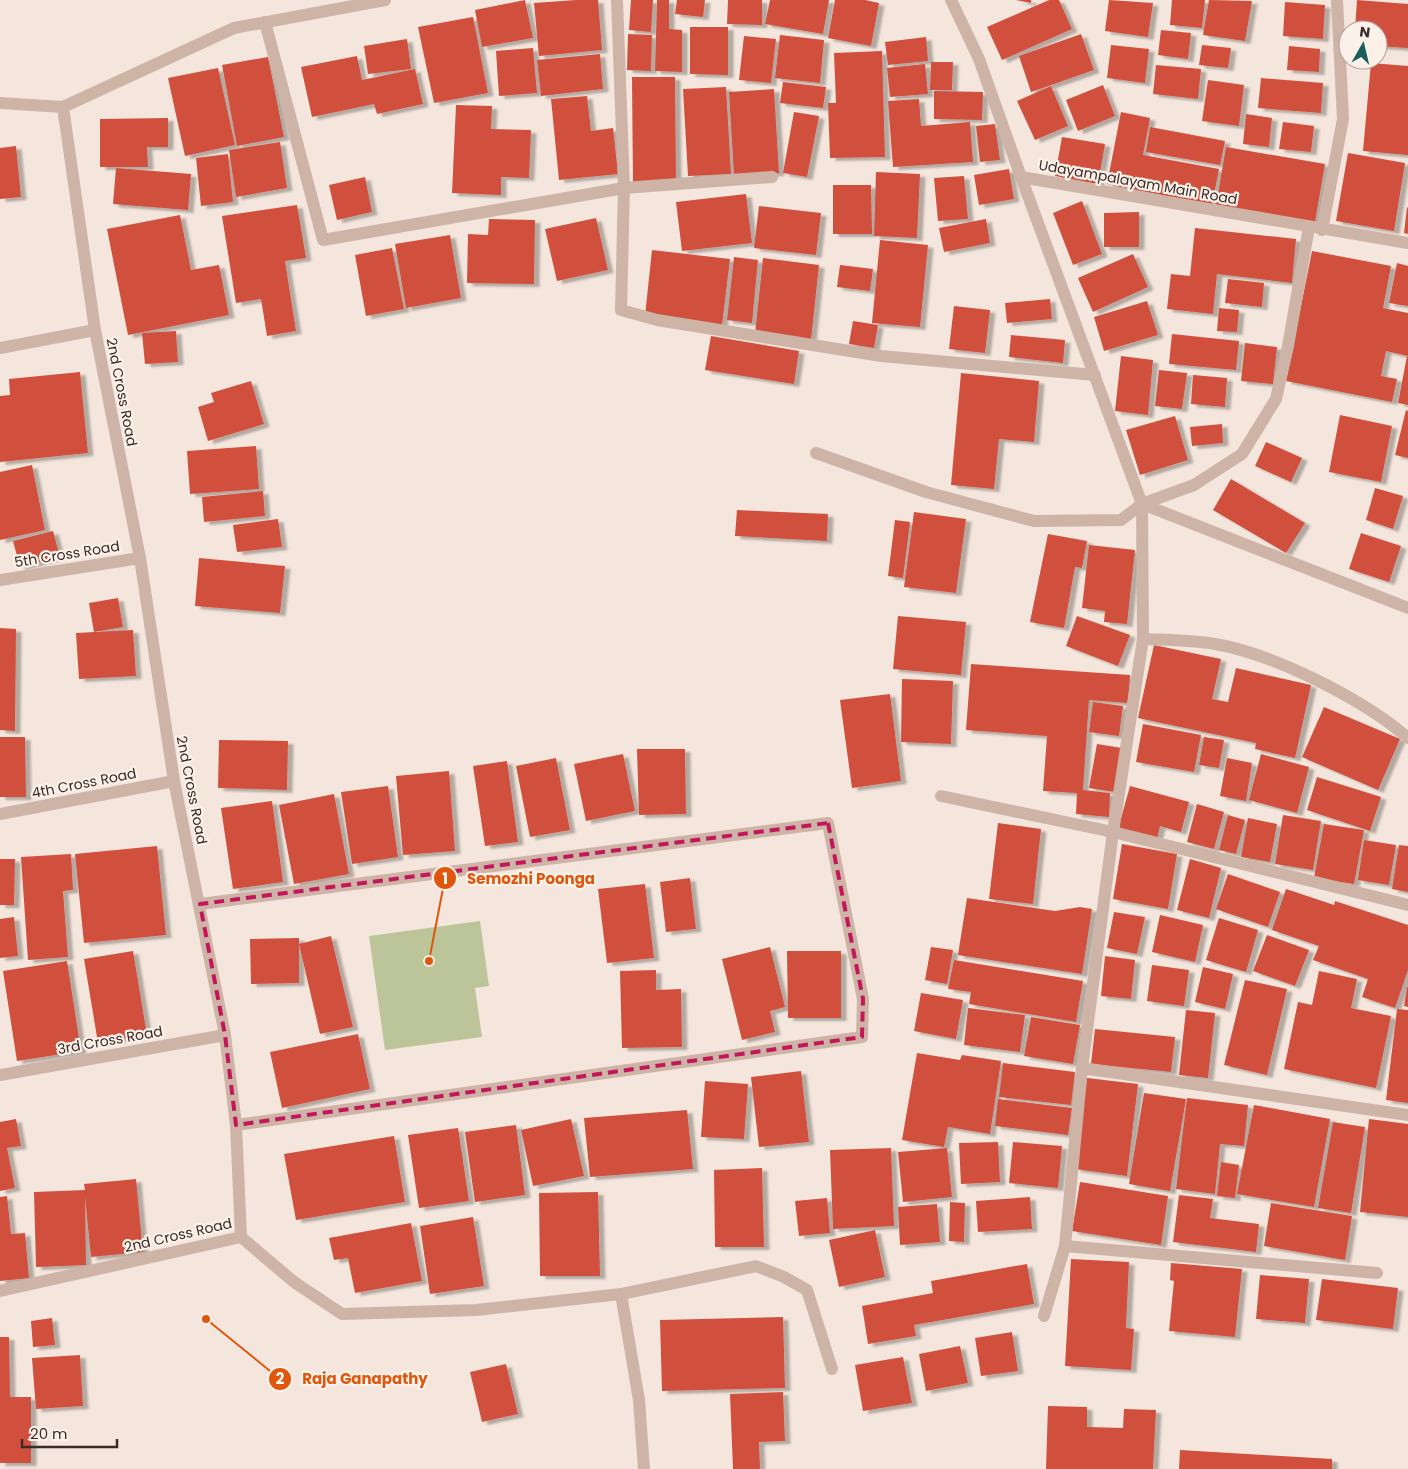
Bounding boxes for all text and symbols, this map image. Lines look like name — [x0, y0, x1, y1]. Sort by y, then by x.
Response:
north arrow — [1338, 20, 1388, 70]
text: N — [1358, 21, 1371, 43]
street label: Udayampalayam Main Road — [1037, 155, 1239, 209]
street label: 2nd Cross Road — [102, 336, 142, 448]
street label: 5th Cross Road — [13, 536, 121, 572]
street label: 2nd Cross Road — [172, 734, 212, 846]
street label: 4th Cross Road — [30, 763, 138, 803]
callout: Semozhi Poonga — [432, 863, 605, 893]
text: 1 — [442, 868, 448, 889]
text: Semozhi Poonga — [467, 868, 595, 889]
street label: 3rd Cross Road — [56, 1021, 164, 1059]
street label: 2nd Cross Road — [122, 1213, 234, 1257]
callout: Raja Ganapathy — [267, 1364, 438, 1394]
text: 2 — [276, 1368, 285, 1389]
text: Raja Ganapathy — [302, 1368, 428, 1389]
scale bar — [22, 1416, 118, 1448]
text: 20 m — [30, 1423, 68, 1444]

